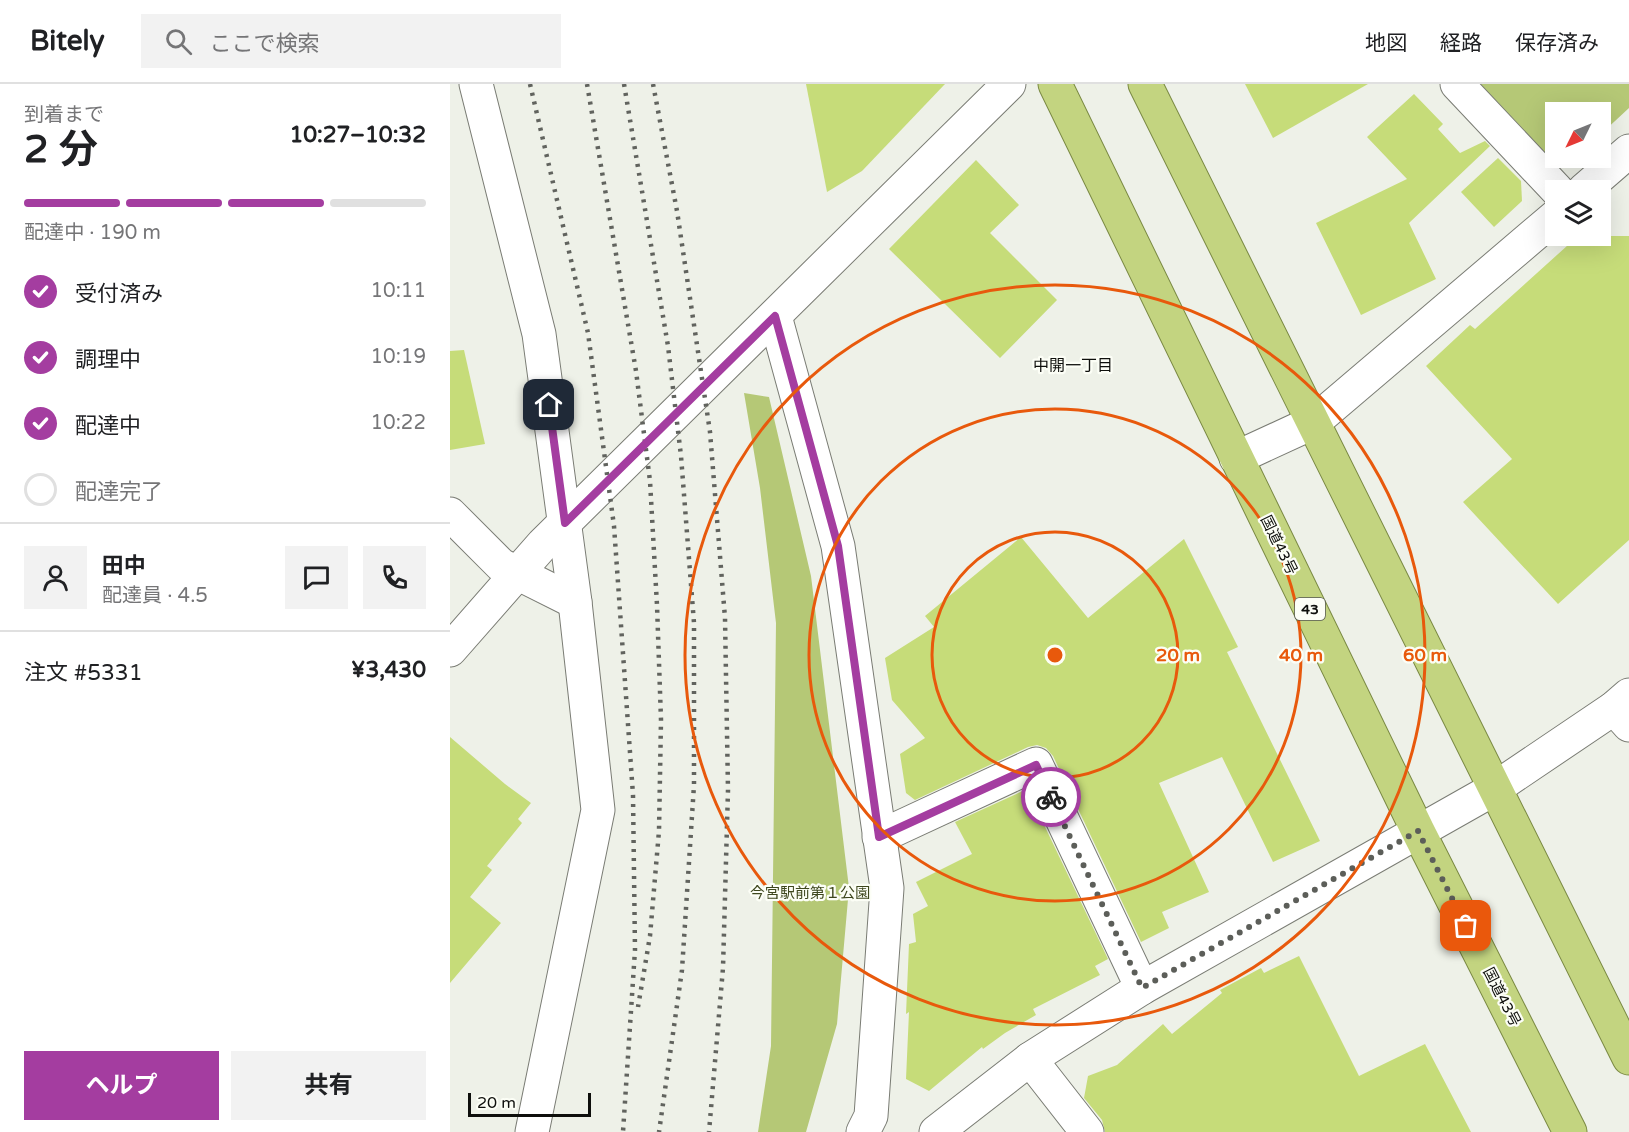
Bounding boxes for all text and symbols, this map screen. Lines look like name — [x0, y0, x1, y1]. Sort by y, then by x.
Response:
search box — [141, 14, 561, 68]
text: Bitely — [30, 24, 105, 58]
icon: search — [162, 25, 195, 58]
text: ここで検索 — [210, 31, 320, 57]
text: 地図 — [1365, 31, 1407, 56]
text: 経路 — [1440, 31, 1482, 56]
text: 保存済み — [1515, 31, 1599, 56]
north arrow — [1545, 102, 1611, 168]
map controls — [1545, 102, 1611, 246]
text: 到着まで — [24, 103, 104, 127]
text: 10:27–10:32 — [289, 122, 426, 148]
text: 2 分 — [24, 126, 98, 173]
button: layers — [1545, 180, 1611, 246]
text: 配達中 · 190 m — [24, 221, 161, 245]
icon: check — [24, 275, 57, 308]
text: 10:11 — [371, 279, 426, 303]
text: 受付済み — [75, 281, 163, 307]
icon: check — [24, 341, 57, 374]
text: 10:19 — [371, 345, 426, 369]
text: 調理中 — [75, 347, 141, 373]
district label: 中開一丁目 — [1033, 356, 1113, 376]
pin — [523, 379, 574, 430]
icon: home — [532, 388, 565, 421]
icon: check — [24, 407, 57, 440]
text: 10:22 — [371, 411, 426, 435]
text: 配達中 — [75, 413, 141, 439]
text: 配達完了 — [75, 479, 163, 505]
street label: 国道43号 — [1257, 512, 1301, 578]
button: person — [24, 546, 87, 609]
button: chat — [285, 546, 348, 609]
button: phone — [363, 546, 426, 609]
text: 田中 — [102, 553, 146, 579]
text: 配達員 · 4.5 — [102, 584, 208, 608]
road number: 43 — [1295, 598, 1325, 620]
text: 20 m — [1156, 644, 1200, 666]
text: 40 m — [1279, 644, 1323, 666]
text: 60 m — [1403, 644, 1447, 666]
centre of rings — [1045, 645, 1065, 665]
text: ¥3,430 — [351, 657, 426, 683]
text: 注文 #5331 — [24, 660, 142, 686]
courier — [1021, 767, 1081, 827]
icon: bike — [1035, 781, 1068, 814]
park label: 今宮駅前第１公園 — [750, 884, 870, 902]
pin — [1440, 900, 1491, 951]
icon: bag — [1449, 909, 1482, 942]
street label: 国道43号 — [1479, 964, 1525, 1030]
button: ヘルプ — [24, 1051, 219, 1120]
button: 共有 — [231, 1051, 426, 1120]
scale bar — [468, 1090, 591, 1118]
text: 20 m — [477, 1093, 516, 1113]

